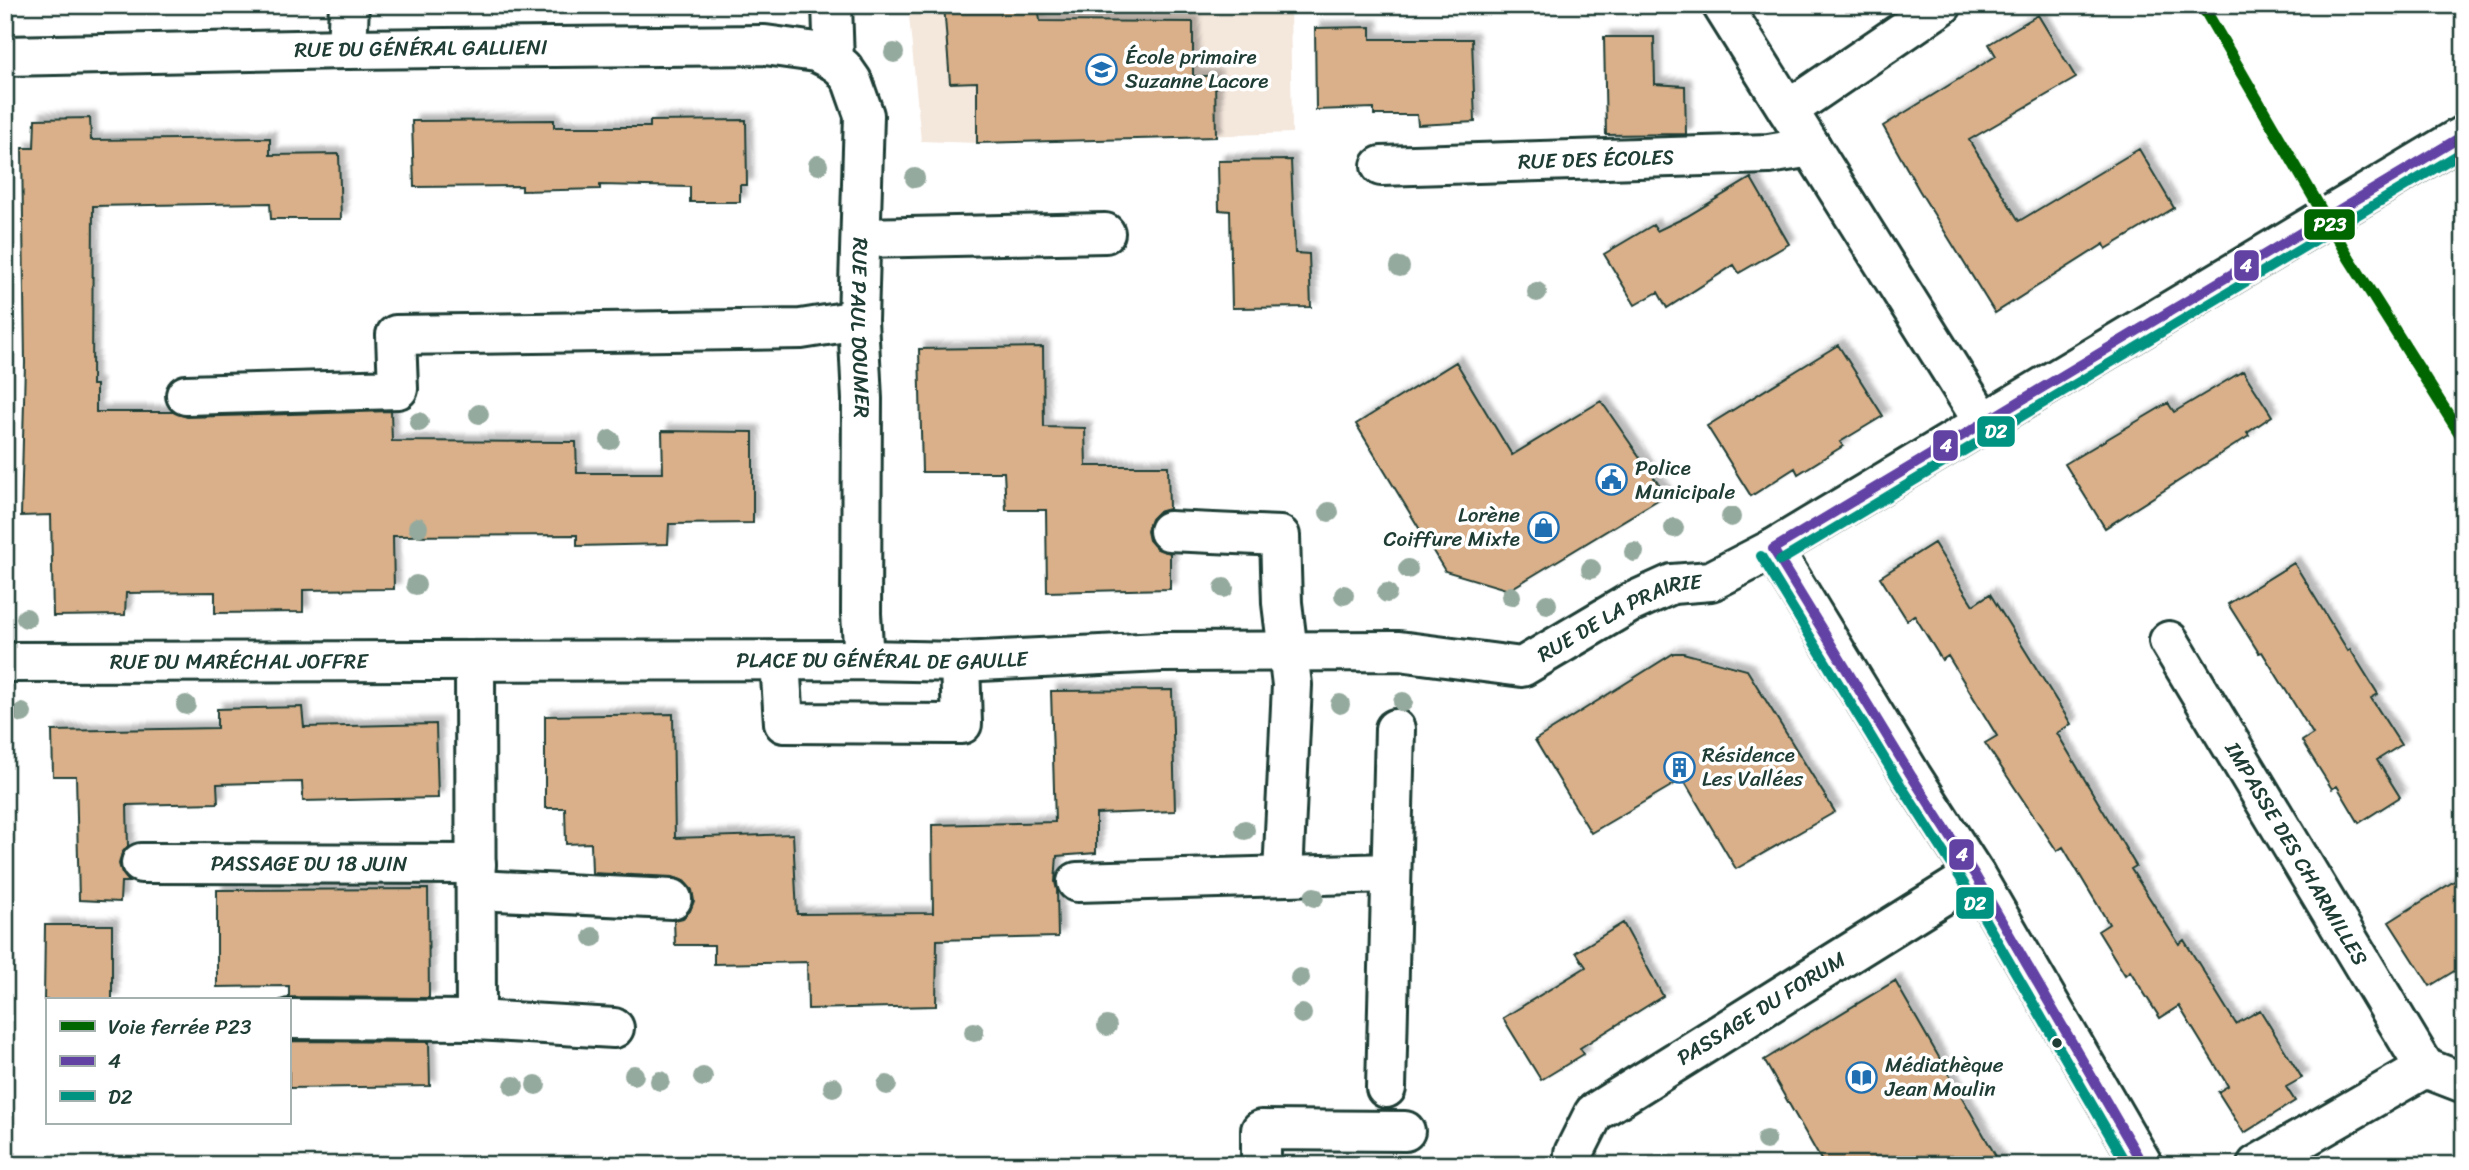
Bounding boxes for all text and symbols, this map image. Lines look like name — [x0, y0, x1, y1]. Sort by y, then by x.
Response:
street label: RUE DU GÉNÉRAL GALLIENI — [294, 28, 548, 69]
place label: École primaire Suzanne Lacore — [1125, 38, 1268, 100]
school or university icon: École primaire Suzanne Lacore — [1085, 52, 1119, 86]
street label: RUE DES ÉCOLES — [1518, 138, 1674, 181]
line badge: P23 — [2303, 208, 2356, 241]
text: P23 — [2314, 208, 2347, 241]
street label: RUE PAUL DOUMER — [839, 237, 881, 418]
line badge: 4 — [2233, 249, 2260, 282]
text: 4 — [2239, 249, 2252, 282]
line badge: D2 — [1976, 415, 2016, 448]
text: D2 — [1985, 415, 2007, 448]
line badge: 4 — [1932, 429, 1959, 462]
text: 4 — [1939, 429, 1952, 462]
place label: Police Municipale — [1635, 449, 1735, 511]
public building icon: Police Municipale — [1595, 463, 1629, 497]
place label: Lorène Coiffure Mixte — [1383, 496, 1520, 558]
shop icon: Lorène Coiffure Mixte — [1526, 510, 1560, 544]
street label: RUE DE LA PRAIRIE — [1530, 563, 1704, 673]
street label: PLACE DU GÉNÉRAL DE GAULLE — [736, 640, 1030, 681]
street label: RUE DU MARÉCHAL JOFFRE — [110, 642, 369, 681]
street label: IMPASSE DES CHARMILLES — [2214, 733, 2379, 973]
place label: Résidence Les Vallées — [1702, 736, 1804, 798]
building icon: Résidence Les Vallées — [1662, 750, 1696, 784]
line badge: 4 — [1948, 838, 1975, 871]
text: 4 — [1955, 838, 1968, 871]
street label: PASSAGE DU 18 JUIN — [211, 844, 408, 883]
line badge: D2 — [1955, 886, 1995, 920]
text: D2 — [1964, 887, 1986, 920]
street label: PASSAGE DU FORUM — [1669, 941, 1854, 1076]
legend — [46, 998, 290, 1124]
text: Voie ferrée P23 — [108, 1008, 252, 1046]
unlabelled marker — [2050, 1036, 2064, 1050]
text: 4 — [108, 1042, 121, 1080]
place label: Médiathèque Jean Moulin — [1884, 1046, 2004, 1108]
library icon: Médiathèque Jean Moulin — [1845, 1060, 1879, 1094]
text: D2 — [108, 1078, 133, 1116]

